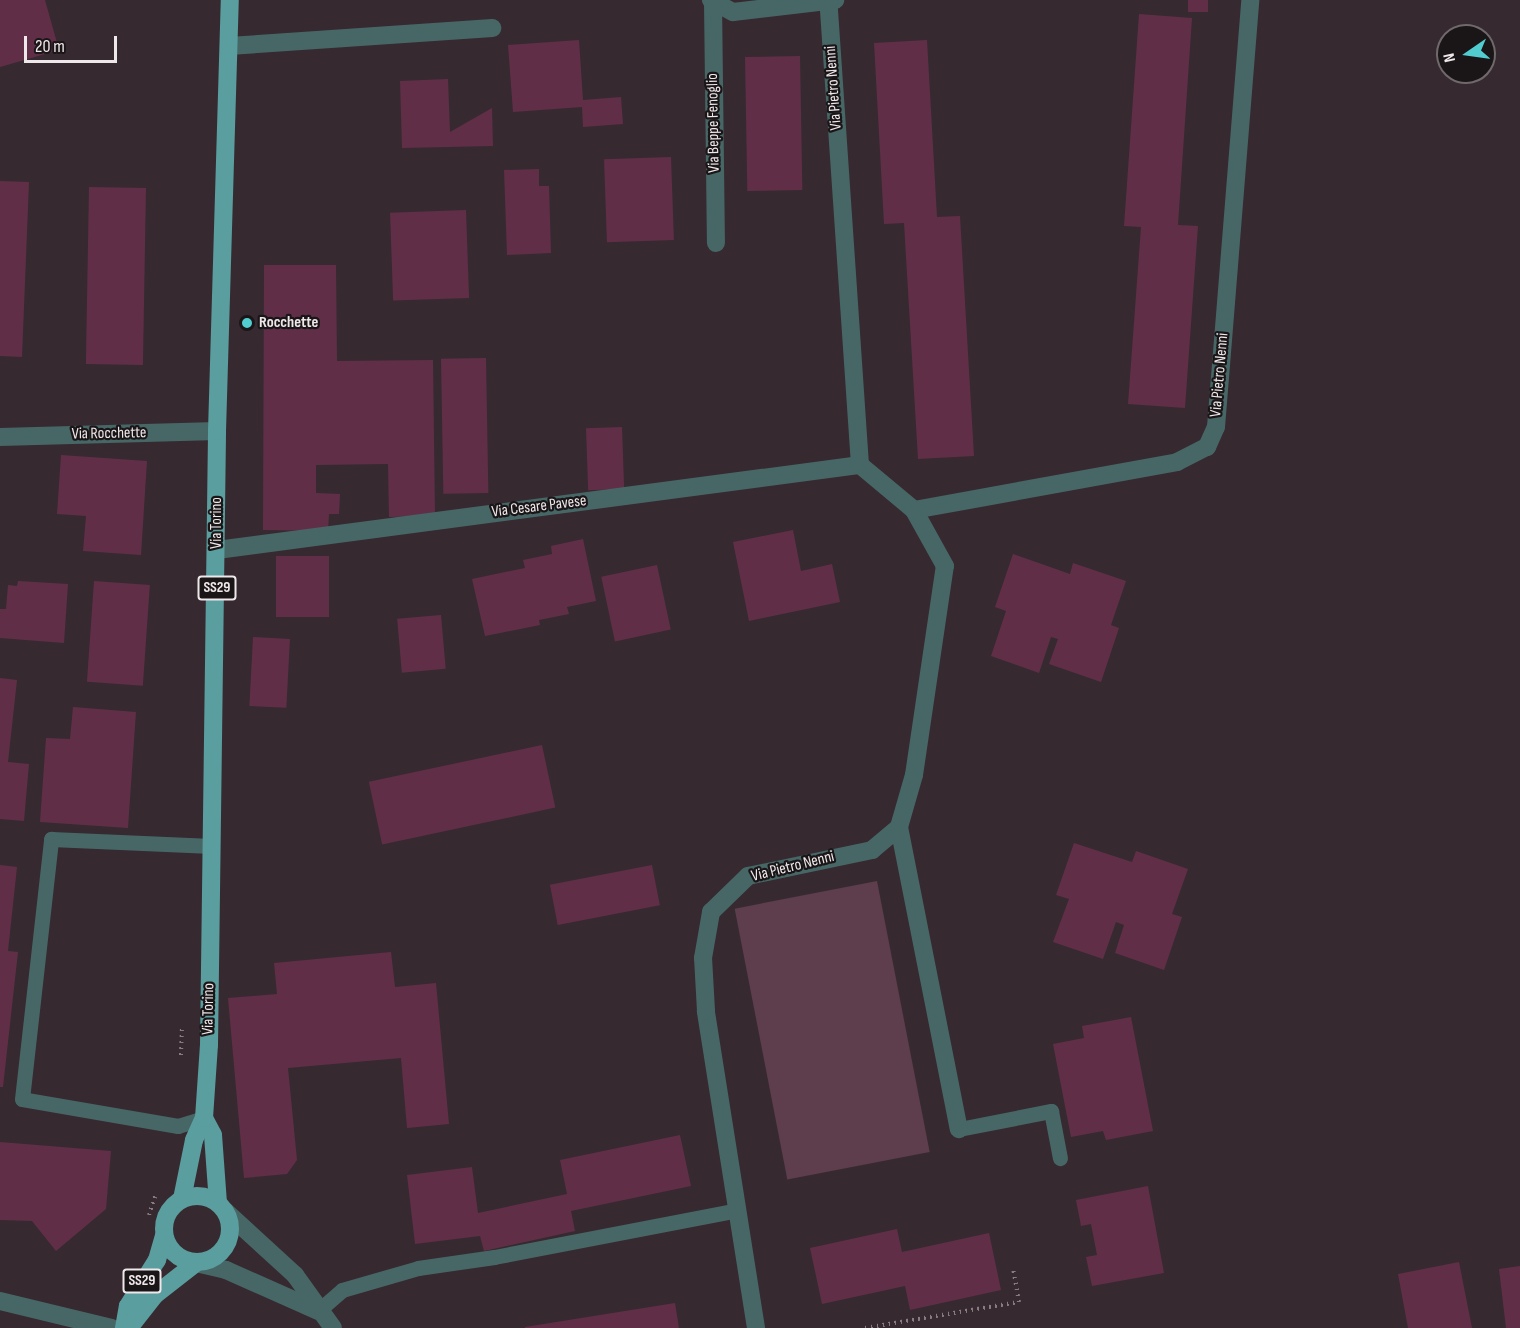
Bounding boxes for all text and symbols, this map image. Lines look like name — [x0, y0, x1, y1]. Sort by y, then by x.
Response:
scale bar — [27, 24, 120, 62]
north arrow — [1436, 24, 1496, 84]
text: 20 m — [35, 36, 65, 57]
street label: Via Pietro Nenni — [821, 45, 847, 131]
text: N — [1440, 51, 1460, 64]
street label: Via Beppe Fenoglio — [704, 73, 724, 173]
place label: Rocchette — [259, 313, 318, 333]
marker: Rocchette — [240, 316, 254, 330]
street label: Via Pietro Nenni — [1207, 332, 1233, 418]
street label: Via Rocchette — [71, 424, 147, 444]
street label: Via Cesare Pavese — [491, 492, 587, 522]
street label: Via Torino — [207, 497, 227, 549]
road number: SS29 — [198, 576, 236, 600]
street label: Via Pietro Nenni — [750, 847, 836, 887]
street label: Via Torino — [199, 983, 219, 1035]
road number: SS29 — [122, 1269, 162, 1293]

